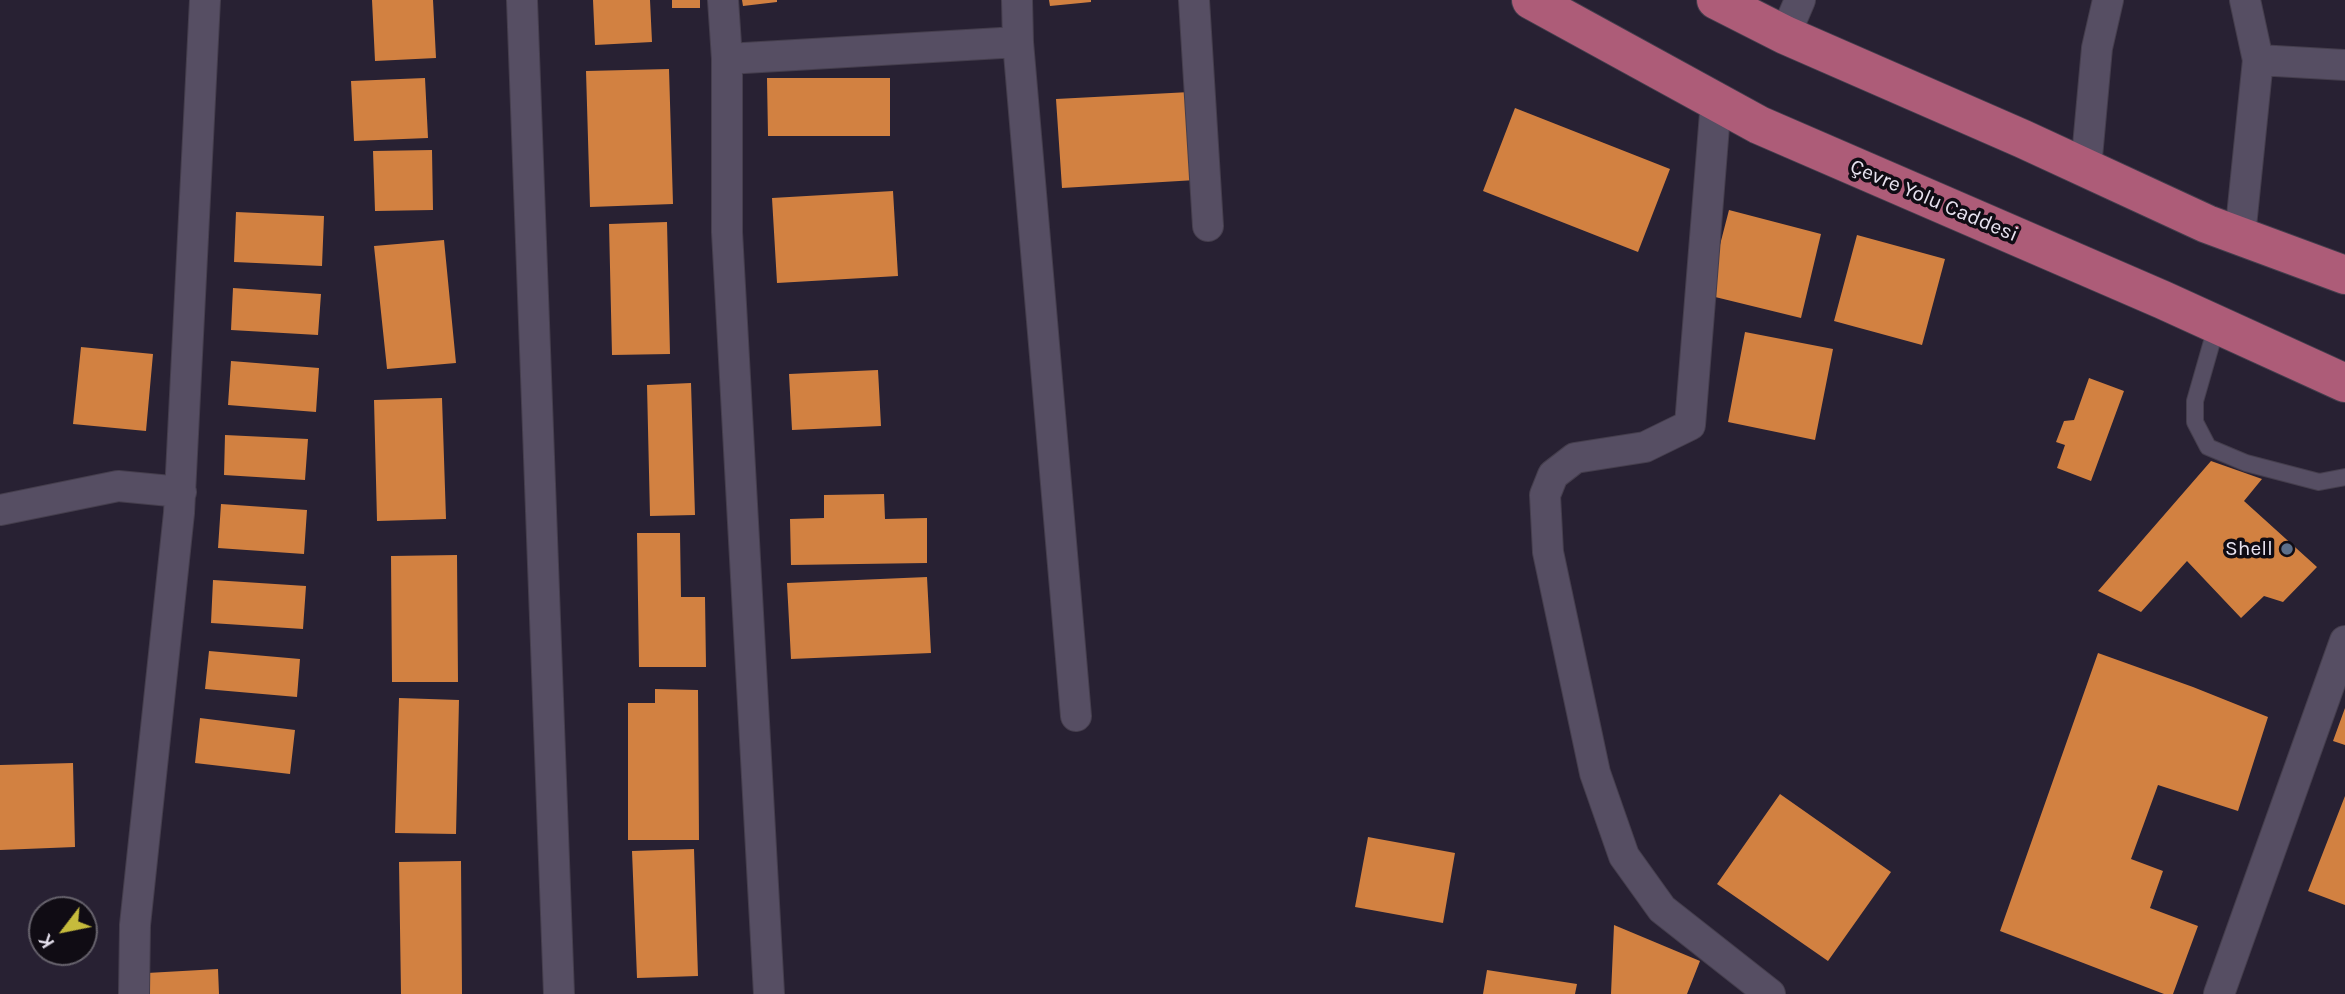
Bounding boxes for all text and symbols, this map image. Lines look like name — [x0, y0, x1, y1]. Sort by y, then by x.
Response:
street label: Çevre Yolu Caddesi — [1846, 154, 2022, 248]
place label: Shell — [2225, 536, 2273, 562]
marker: Shell — [2279, 541, 2295, 557]
north arrow — [28, 896, 98, 966]
text: K — [34, 930, 60, 952]

